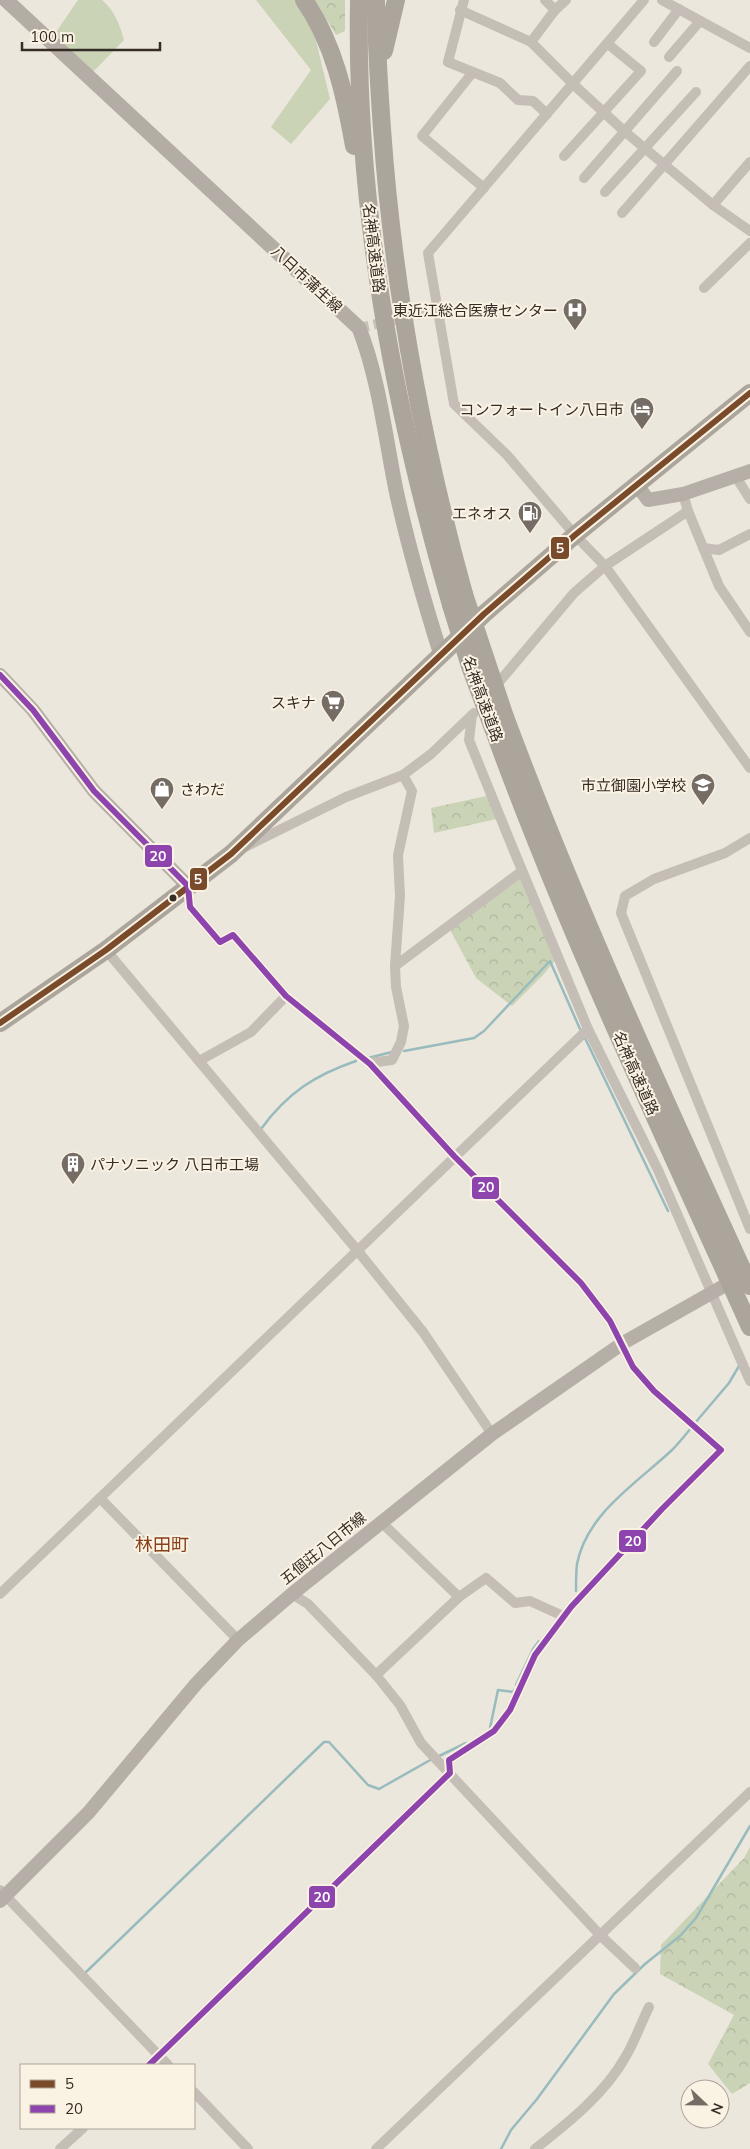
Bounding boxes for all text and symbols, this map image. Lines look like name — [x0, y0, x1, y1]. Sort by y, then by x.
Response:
scale bar — [22, 20, 160, 52]
text: 100 m — [30, 27, 74, 46]
street label: 名神高速道路 — [359, 202, 389, 294]
street label: 八日市蒲生線 — [268, 241, 346, 317]
hospital icon: 東近江総合医療センター — [562, 297, 588, 331]
place label: 東近江総合医療センター — [393, 301, 558, 320]
hotel icon: コンフォートイン八日市 — [629, 396, 655, 430]
place label: コンフォートイン八日市 — [459, 400, 624, 419]
fuel station icon: エネオス — [517, 500, 543, 534]
place label: エネオス — [452, 504, 512, 523]
line badge: 5 — [550, 536, 570, 560]
text: 5 — [556, 539, 564, 557]
street label: 名神高速道路 — [459, 653, 507, 745]
supermarket icon: スキナ — [320, 689, 346, 723]
place label: スキナ — [271, 693, 316, 712]
school or university icon: 市立御園小学校 — [690, 772, 716, 806]
shop icon: さわだ — [149, 776, 175, 810]
place label: 市立御園小学校 — [581, 776, 686, 795]
place label: さわだ — [180, 780, 225, 799]
line badge: 20 — [144, 844, 173, 868]
text: 20 — [150, 847, 166, 865]
line badge: 5 — [189, 867, 208, 891]
text: 5 — [194, 870, 202, 888]
unlabelled marker — [168, 893, 178, 903]
street label: 名神高速道路 — [609, 1028, 663, 1118]
building icon: パナソニック 八日市工場 — [60, 1151, 86, 1185]
place label: パナソニック 八日市工場 — [90, 1155, 259, 1174]
line badge: 20 — [471, 1176, 500, 1200]
text: 20 — [478, 1178, 494, 1196]
street label: 五個荘八日市線 — [276, 1508, 370, 1588]
line badge: 20 — [618, 1529, 647, 1553]
text: 20 — [625, 1532, 641, 1550]
district label: 林田町 — [135, 1533, 189, 1556]
line badge: 20 — [308, 1885, 336, 1909]
text: 20 — [314, 1888, 330, 1906]
legend — [20, 2064, 195, 2129]
text: 5 — [65, 2074, 74, 2093]
north arrow — [680, 2079, 730, 2129]
text: 20 — [65, 2099, 83, 2118]
text: N — [707, 2101, 727, 2117]

